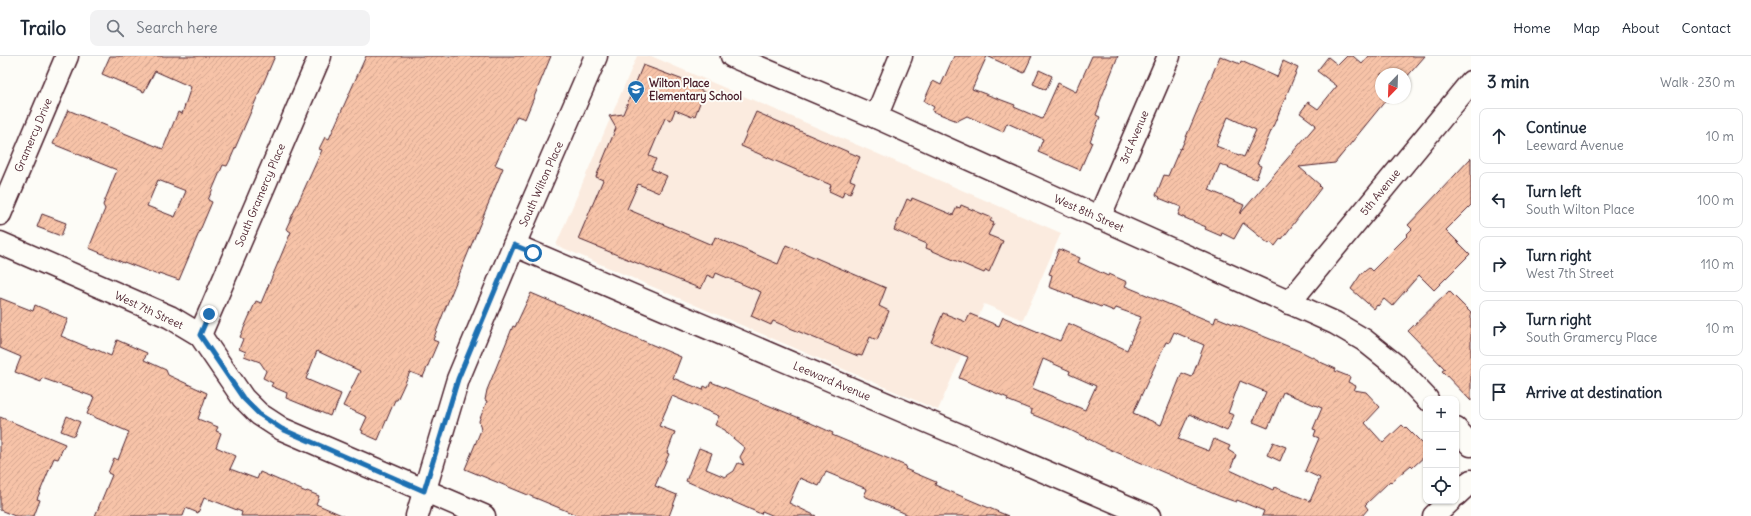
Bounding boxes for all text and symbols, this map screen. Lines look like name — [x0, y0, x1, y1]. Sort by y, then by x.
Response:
search box — [90, 10, 370, 46]
text: Trailo — [20, 16, 66, 40]
icon: search — [104, 17, 126, 39]
text: Search here — [136, 18, 218, 37]
text: Home — [1513, 19, 1551, 37]
text: Map — [1573, 19, 1600, 37]
text: About — [1622, 19, 1660, 37]
text: Contact — [1682, 19, 1731, 37]
north arrow — [1375, 68, 1411, 104]
text: 3 min — [1487, 71, 1529, 93]
text: Walk · 230 m — [1660, 74, 1735, 91]
place label: Wilton Place Elementary School — [649, 76, 742, 104]
school or university icon: Wilton Place Elementary School — [626, 79, 646, 104]
street label: Gramercy Drive — [11, 96, 55, 174]
street label: 3rd Avenue — [1117, 108, 1152, 166]
text: Continue — [1526, 118, 1587, 137]
icon: ahead — [1488, 125, 1510, 147]
text: 10 m — [1706, 128, 1734, 145]
text: Leeward Avenue — [1526, 137, 1624, 154]
street label: South Wilton Place — [516, 139, 566, 229]
street label: South Gramercy Place — [232, 141, 288, 249]
street label: 5th Avenue — [1357, 166, 1403, 218]
text: Turn left — [1526, 182, 1581, 201]
icon: left — [1488, 189, 1510, 211]
street label: West 8th Street — [1052, 191, 1126, 235]
text: 100 m — [1697, 192, 1734, 209]
text: South Wilton Place — [1526, 201, 1635, 218]
route start — [524, 244, 542, 262]
text: Turn right — [1526, 246, 1591, 265]
icon: right — [1488, 253, 1510, 275]
text: 110 m — [1701, 256, 1734, 273]
text: West 7th Street — [1526, 265, 1614, 282]
street label: West 7th Street — [112, 288, 186, 332]
route end — [200, 305, 218, 323]
text: Turn right — [1526, 310, 1591, 329]
icon: right — [1488, 317, 1510, 339]
text: 10 m — [1706, 320, 1734, 337]
text: South Gramercy Place — [1526, 329, 1657, 346]
street label: Leeward Avenue — [791, 358, 873, 404]
icon: arrive — [1488, 381, 1510, 403]
text: Arrive at destination — [1526, 383, 1662, 402]
map controls — [1423, 396, 1459, 504]
button: + — [1423, 396, 1459, 432]
button: − — [1423, 432, 1459, 468]
button: locate — [1423, 468, 1459, 504]

